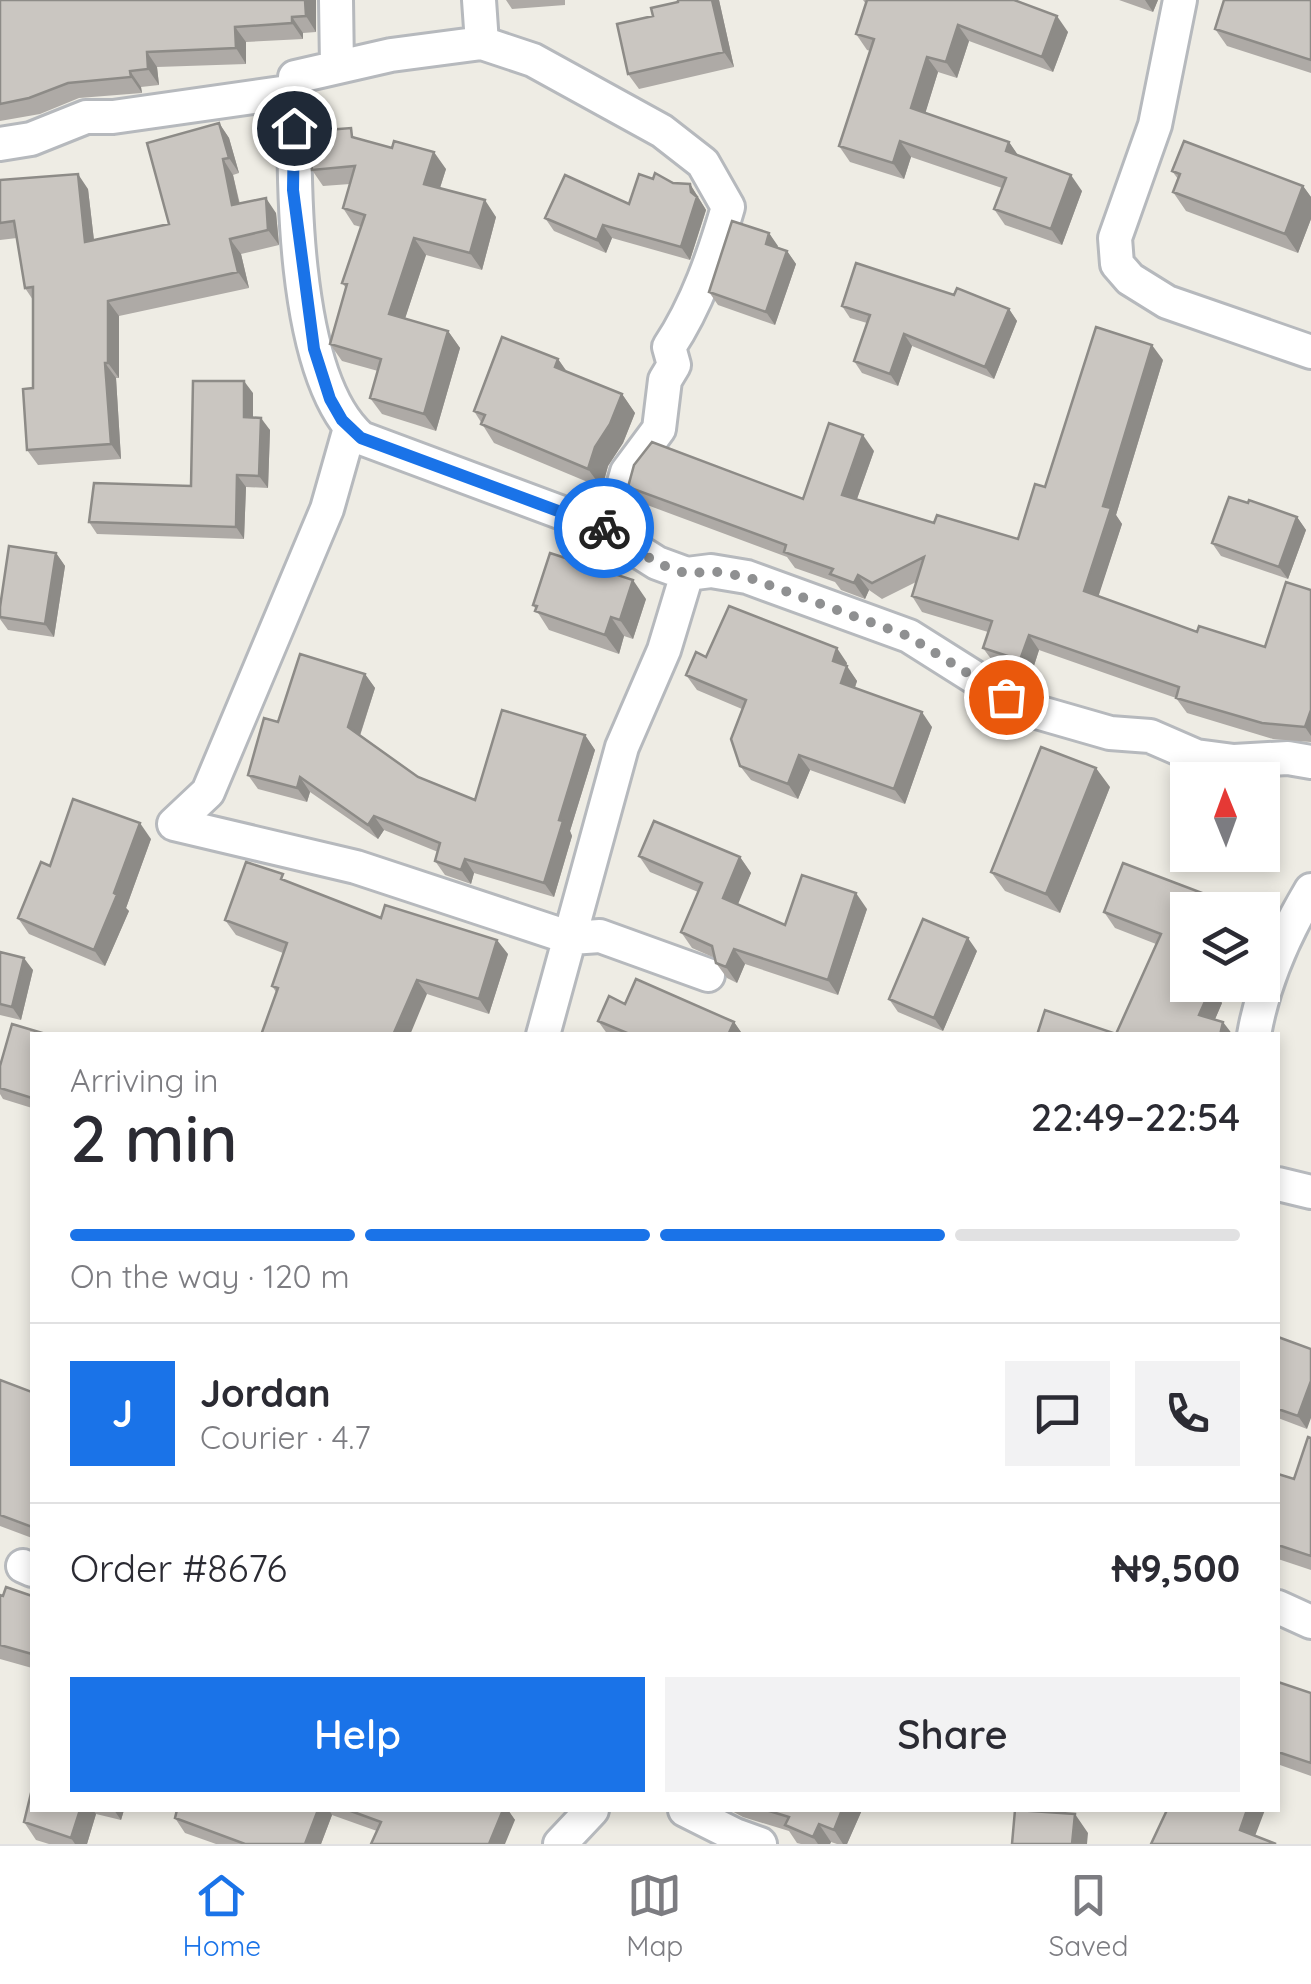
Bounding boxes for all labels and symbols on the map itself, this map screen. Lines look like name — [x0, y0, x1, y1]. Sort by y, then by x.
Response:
pin — [252, 86, 337, 171]
courier — [554, 478, 654, 578]
pin — [964, 655, 1049, 740]
north arrow — [1170, 762, 1280, 872]

